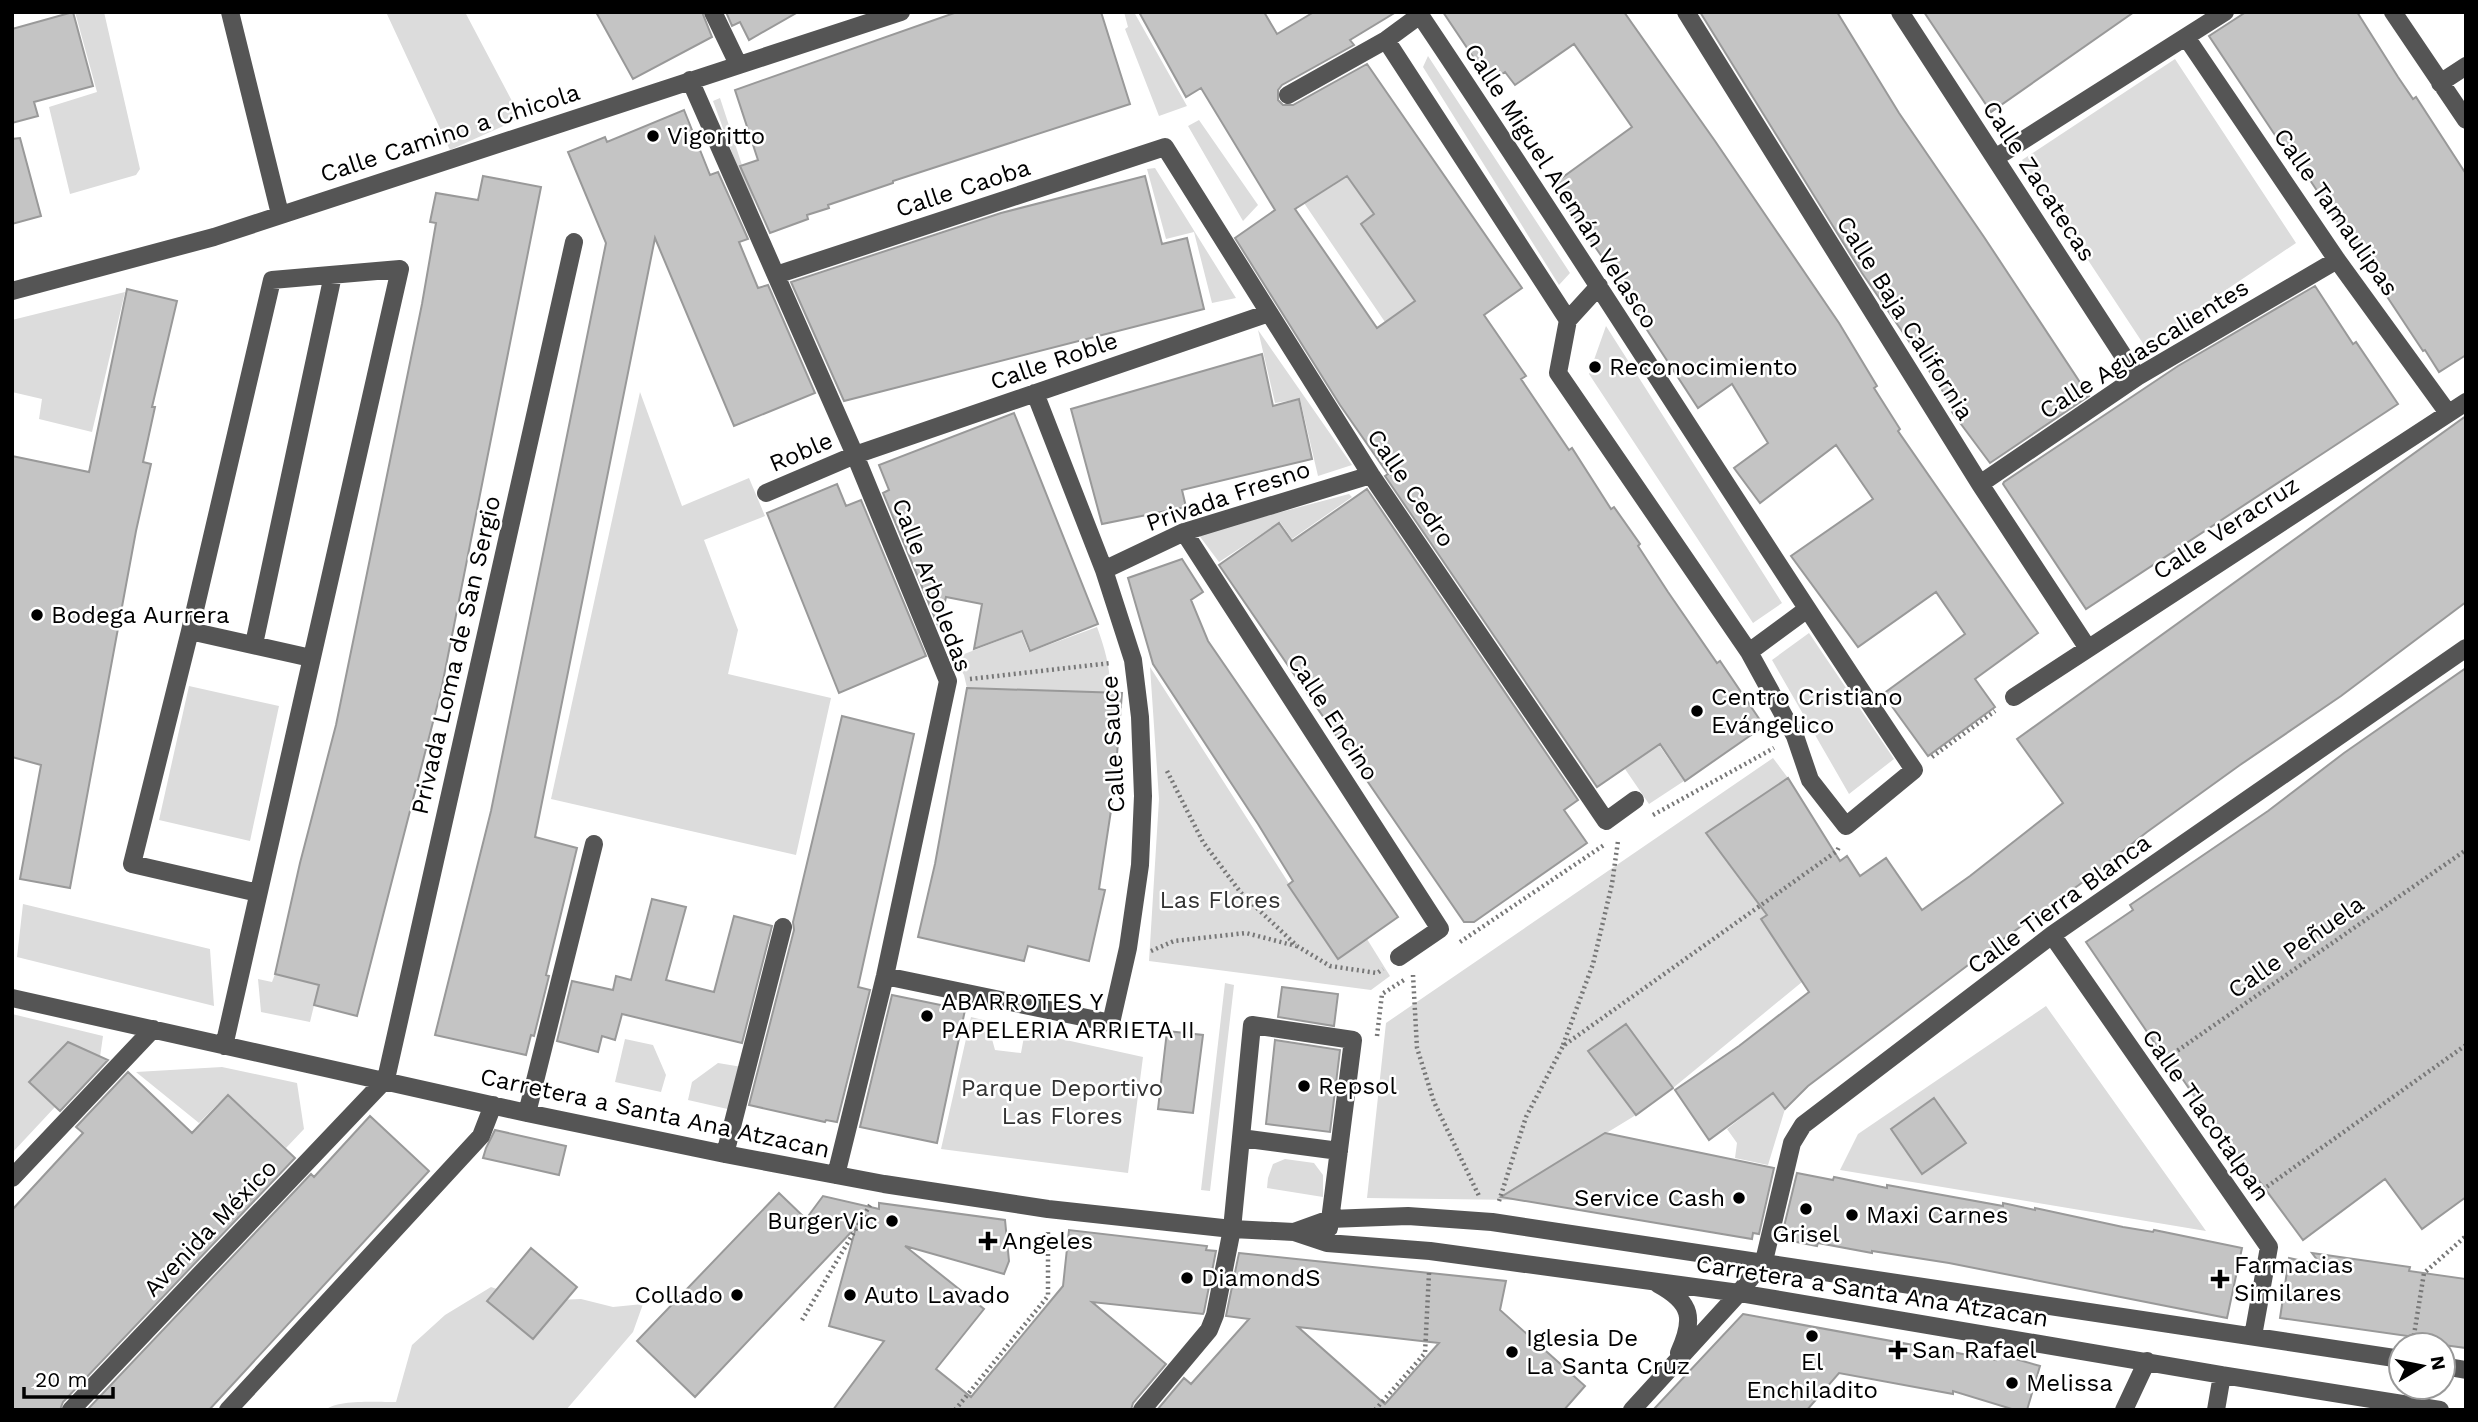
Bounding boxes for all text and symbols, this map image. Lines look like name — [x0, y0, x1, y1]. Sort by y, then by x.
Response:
street label: Calle Miguel Alemán Velasco — [1458, 38, 1664, 334]
street label: Calle Camino a Chicola — [317, 78, 583, 188]
street label: Calle Zacatecas — [1977, 96, 2101, 266]
place label: Vigoritto — [667, 122, 765, 150]
street label: Calle Tamaulipas — [2268, 123, 2404, 301]
marker: Vigoritto — [645, 128, 661, 144]
street label: Calle Caoba — [892, 153, 1034, 223]
street label: Calle Baja California — [1831, 211, 1979, 425]
street label: Calle Aguascalientes — [2034, 273, 2254, 425]
street label: Calle Roble — [987, 326, 1121, 396]
place label: Reconocimiento — [1609, 353, 1798, 381]
marker: Reconocimiento — [1587, 359, 1603, 375]
street label: Calle Cedro — [1361, 424, 1461, 552]
street label: Roble — [765, 426, 837, 478]
street label: Privada Fresno — [1142, 455, 1314, 537]
street label: Calle Veracruz — [2148, 470, 2304, 586]
street label: Privada Loma de San Sergio — [406, 493, 506, 817]
street label: Calle Arboledas — [886, 494, 978, 676]
place label: Bodega Aurrera — [51, 601, 230, 629]
marker: Bodega Aurrera — [29, 607, 45, 623]
street label: Calle Encino — [1281, 648, 1385, 786]
street label: Calle Sauce — [1095, 675, 1131, 813]
place label: Centro Cristiano Evángelico — [1711, 683, 1903, 739]
marker: Centro Cristiano Evángelico — [1689, 703, 1705, 719]
street label: Calle Tierra Blanca — [1962, 828, 2156, 980]
park label: Las Flores — [1159, 886, 1281, 914]
street label: Calle Peñuela — [2223, 890, 2369, 1004]
place label: ABARROTES Y PAPELERIA ARRIETA II — [941, 988, 1195, 1044]
marker: ABARROTES Y PAPELERIA ARRIETA II — [919, 1008, 935, 1024]
street label: Calle Tlacotalpan — [2136, 1024, 2276, 1206]
street label: Carretera a Santa Ana Atzacan — [478, 1062, 832, 1164]
place label: Repsol — [1318, 1072, 1397, 1100]
park label: Parque Deportivo Las Flores — [961, 1074, 1163, 1130]
marker: Repsol — [1296, 1078, 1312, 1094]
street label: Avenida México — [138, 1154, 282, 1302]
place label: Service Cash — [1574, 1184, 1725, 1212]
marker: Service Cash — [1731, 1190, 1747, 1206]
marker: Grisel — [1798, 1201, 1814, 1217]
place label: Maxi Carnes — [1866, 1201, 2009, 1229]
place label: BurgerVic — [767, 1207, 878, 1235]
marker: Maxi Carnes — [1844, 1207, 1860, 1223]
marker: BurgerVic — [884, 1213, 900, 1229]
place label: Grisel — [1772, 1220, 1840, 1248]
place label: Angeles — [1002, 1227, 1093, 1255]
marker: Angeles — [980, 1233, 996, 1249]
street label: Carretera a Santa Ana Atzacan — [1694, 1249, 2050, 1333]
place label: Farmacias Similares — [2234, 1251, 2353, 1307]
place label: DiamondS — [1201, 1264, 1321, 1292]
marker: DiamondS — [1179, 1270, 1195, 1286]
marker: Farmacias Similares — [2212, 1271, 2228, 1287]
place label: Collado — [634, 1281, 723, 1309]
place label: Auto Lavado — [864, 1281, 1010, 1309]
marker: Collado — [729, 1287, 745, 1303]
marker: Auto Lavado — [842, 1287, 858, 1303]
place label: Iglesia De La Santa Cruz — [1526, 1324, 1690, 1380]
marker: El Enchiladito — [1804, 1328, 1820, 1344]
north arrow — [2387, 1331, 2457, 1401]
place label: San Rafael — [1912, 1336, 2037, 1364]
marker: San Rafael — [1890, 1342, 1906, 1358]
marker: Iglesia De La Santa Cruz — [1504, 1344, 1520, 1360]
place label: El Enchiladito — [1746, 1348, 1878, 1404]
text: N — [2426, 1354, 2451, 1372]
scale bar — [24, 1356, 114, 1400]
text: 20 m — [35, 1367, 87, 1392]
place label: Melissa — [2026, 1369, 2113, 1397]
marker: Melissa — [2004, 1375, 2020, 1391]

